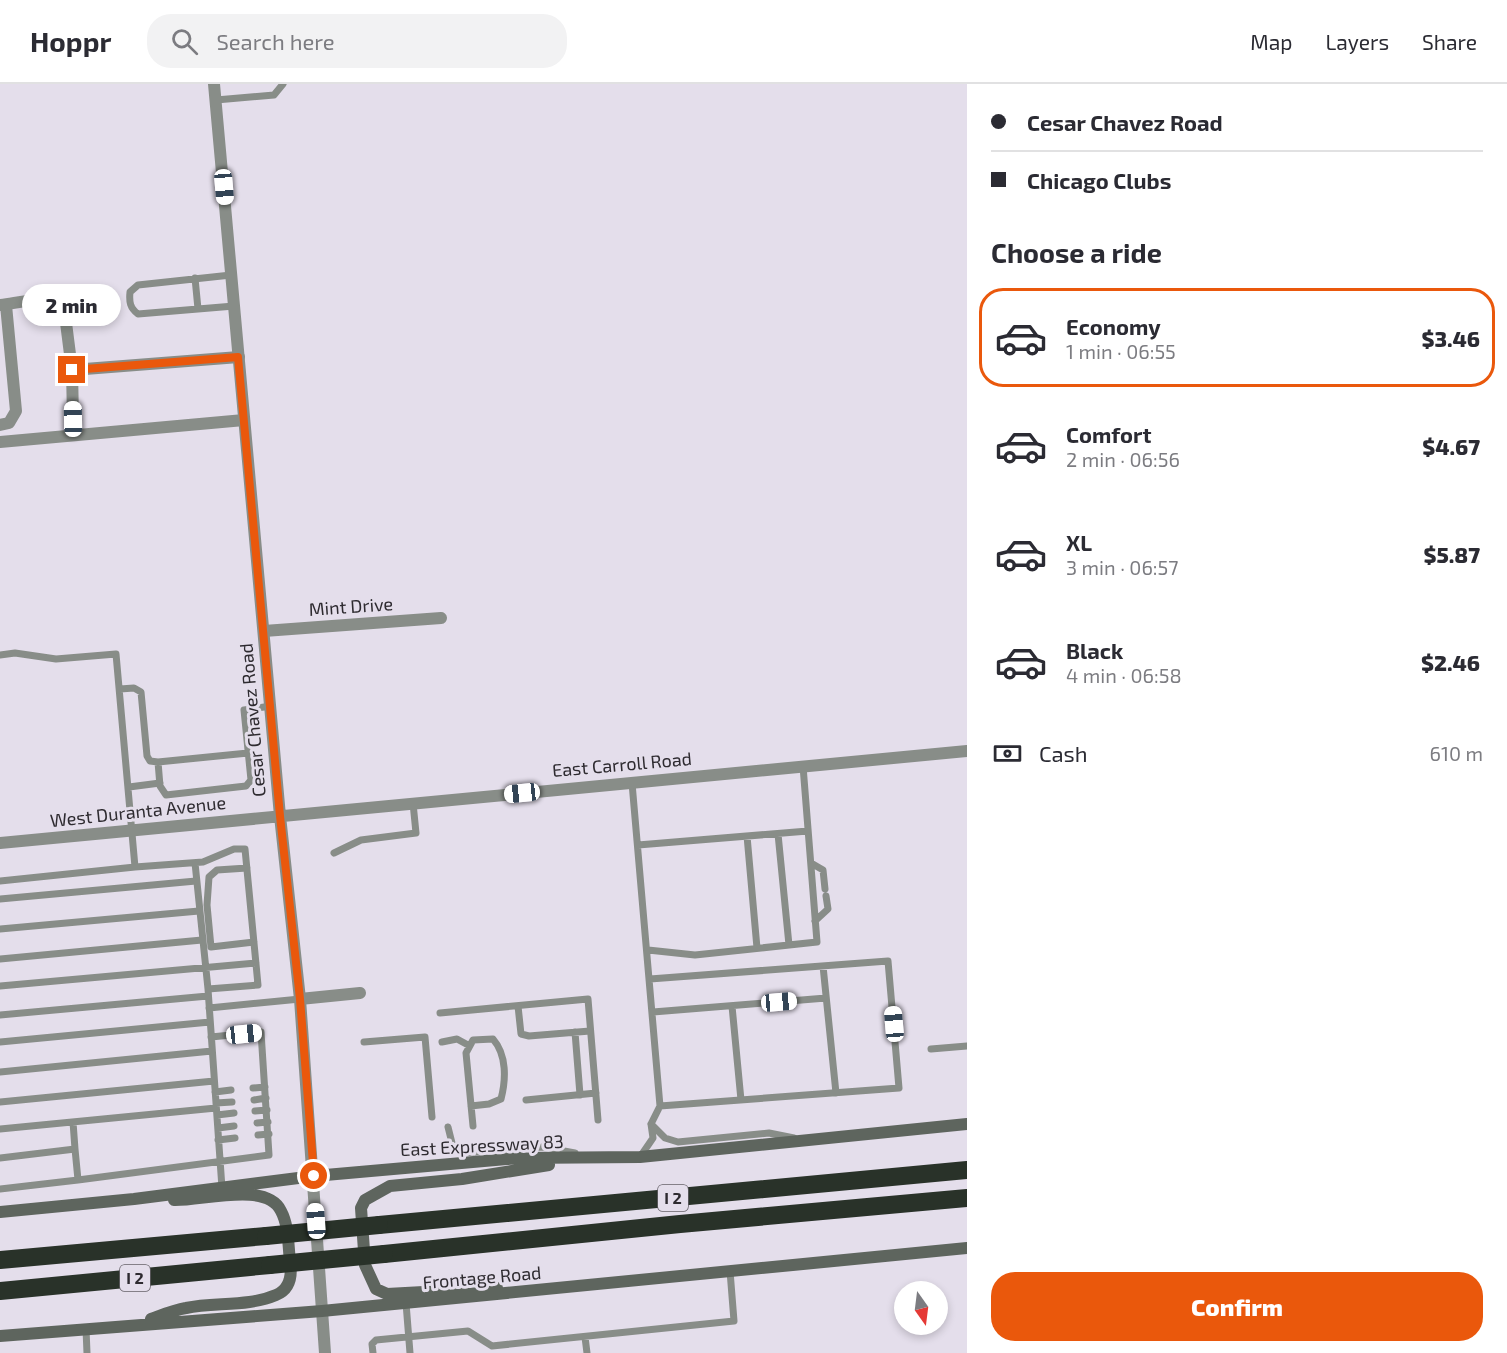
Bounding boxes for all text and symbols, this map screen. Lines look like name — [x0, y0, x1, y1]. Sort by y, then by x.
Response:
search box — [147, 14, 567, 68]
text: Hoppr — [30, 24, 111, 58]
icon: search — [168, 25, 201, 58]
text: Search here — [216, 28, 335, 54]
text: Map — [1250, 29, 1292, 54]
text: Layers — [1325, 29, 1389, 54]
text: Share — [1422, 29, 1477, 54]
text: Cesar Chavez Road — [1027, 109, 1223, 135]
text: Chicago Clubs — [1027, 167, 1171, 193]
car — [213, 168, 235, 206]
text: Choose a ride — [991, 236, 1162, 268]
callout: 2 min — [22, 283, 122, 325]
text: 2 min — [46, 293, 97, 317]
icon: car — [994, 311, 1048, 365]
text: Economy — [1066, 313, 1161, 339]
text: $3.46 — [1421, 325, 1480, 351]
text: 1 min · 06:55 — [1066, 339, 1176, 363]
route end — [58, 356, 85, 383]
car — [64, 401, 82, 437]
icon: car — [994, 419, 1048, 473]
text: Comfort — [1066, 421, 1151, 447]
text: $4.67 — [1422, 433, 1480, 459]
text: 2 min · 06:56 — [1066, 447, 1180, 471]
icon: car — [994, 527, 1048, 581]
text: XL — [1066, 529, 1092, 555]
text: $5.87 — [1423, 541, 1480, 567]
text: 3 min · 06:57 — [1066, 555, 1179, 579]
street label: Mint Drive — [308, 592, 394, 620]
icon: car — [994, 635, 1048, 689]
text: Black — [1066, 637, 1123, 663]
street label: Cesar Chavez Road — [234, 642, 270, 798]
text: $2.46 — [1421, 649, 1480, 675]
text: 4 min · 06:58 — [1066, 663, 1182, 687]
icon: cash — [991, 737, 1024, 770]
text: Cash — [1039, 740, 1088, 766]
text: 610 m — [1430, 741, 1483, 765]
street label: East Carroll Road — [551, 747, 693, 781]
car — [503, 782, 541, 804]
street label: West Duranta Avenue — [49, 791, 227, 831]
car — [760, 991, 798, 1013]
car — [883, 1005, 905, 1043]
car — [225, 1023, 263, 1045]
street label: East Expressway 83 — [400, 1130, 564, 1160]
route start — [300, 1162, 327, 1189]
road number: I 2 — [658, 1185, 688, 1211]
car — [306, 1202, 326, 1240]
street label: Frontage Road — [422, 1261, 542, 1293]
road number: I 2 — [120, 1265, 150, 1291]
button: Confirm — [991, 1272, 1483, 1341]
north arrow — [894, 1281, 948, 1335]
map controls — [894, 1281, 948, 1335]

